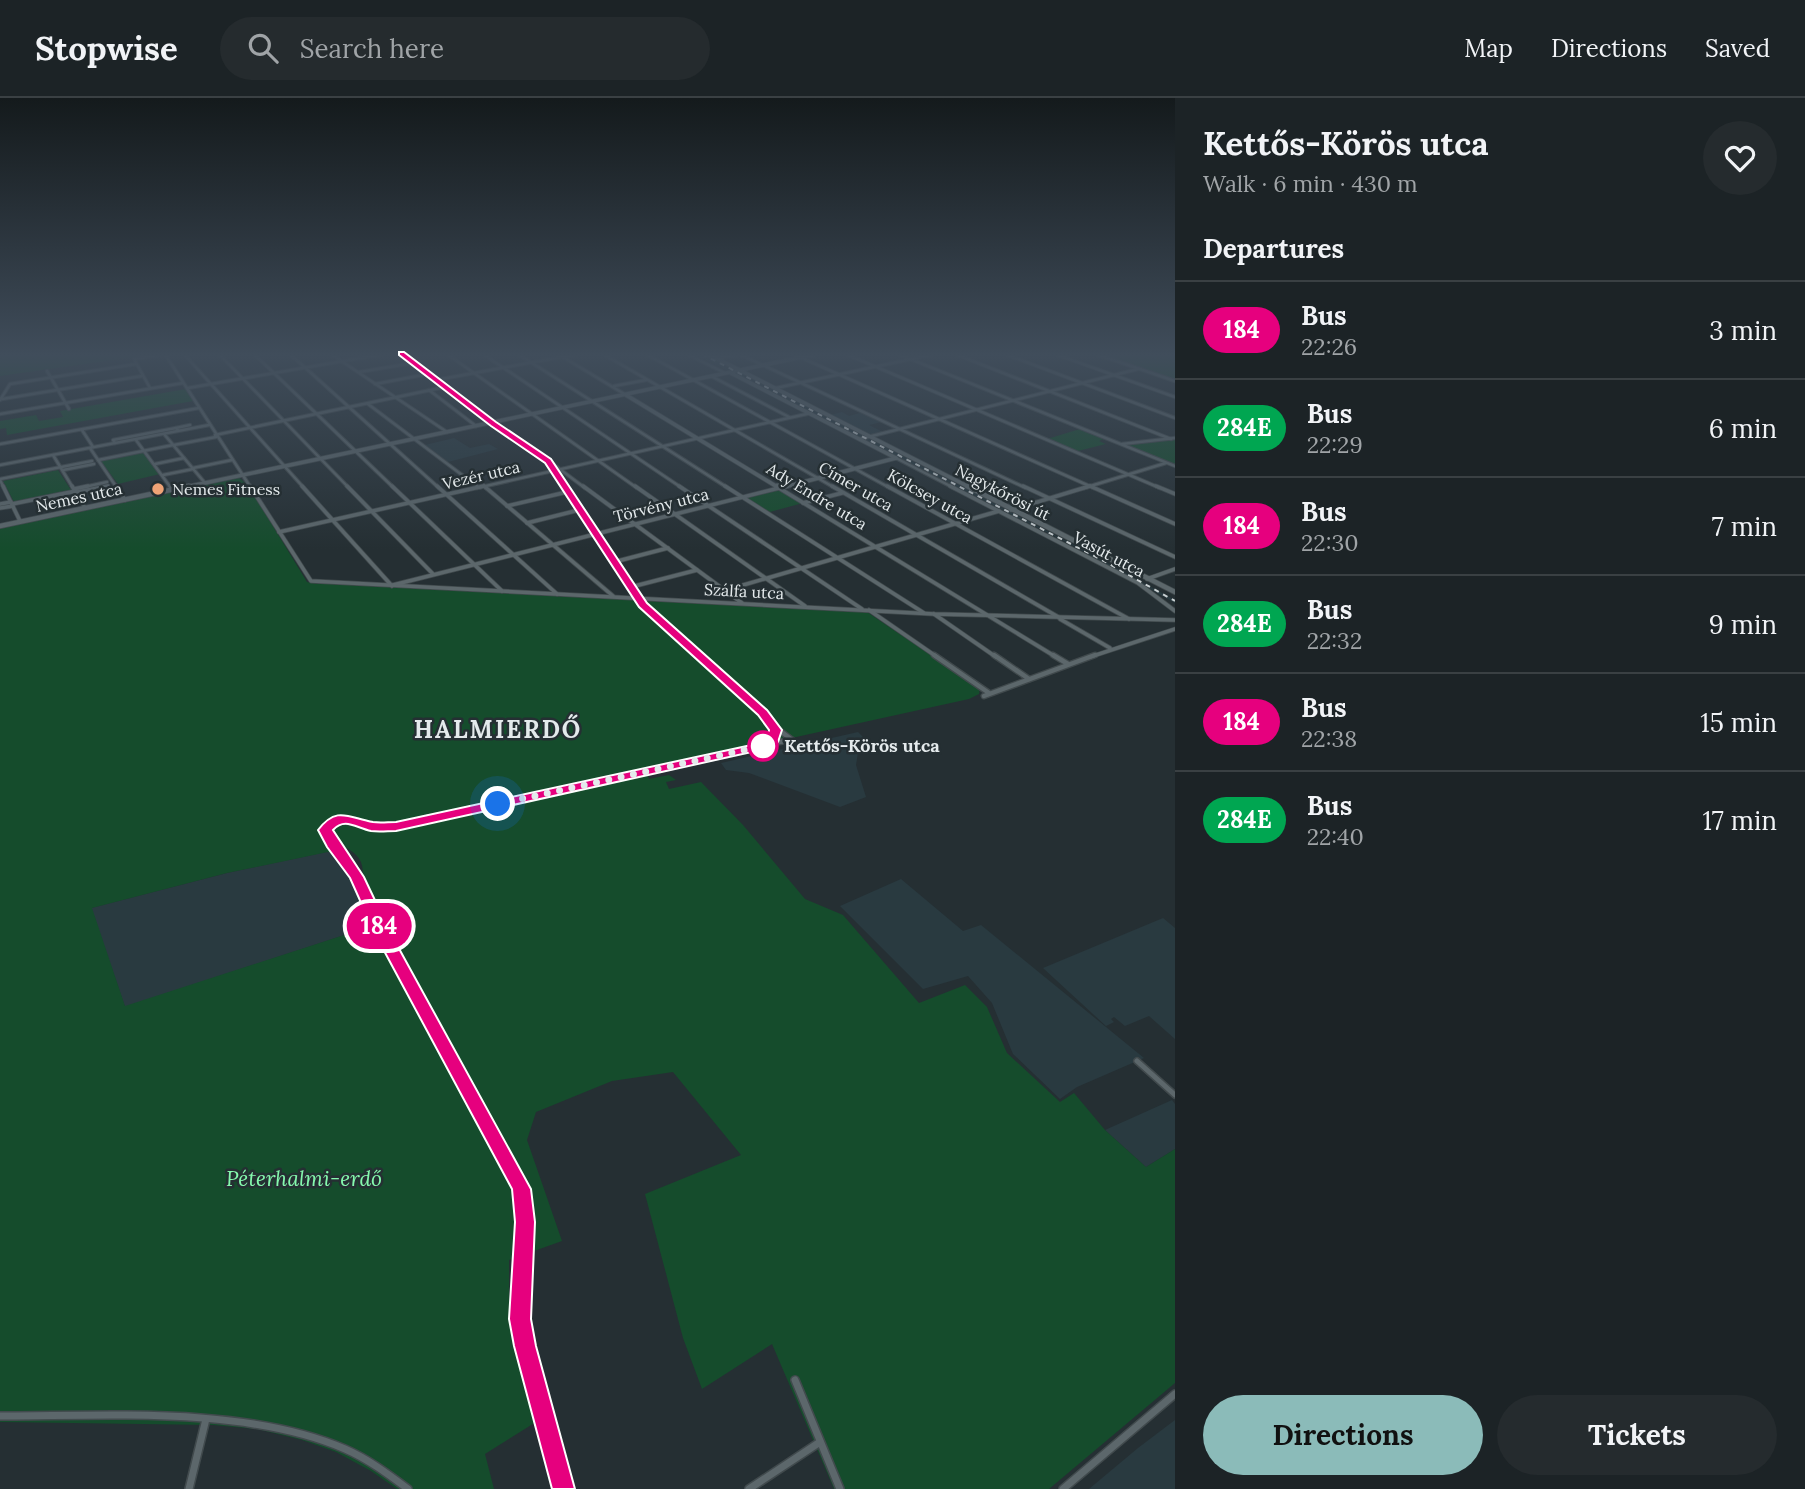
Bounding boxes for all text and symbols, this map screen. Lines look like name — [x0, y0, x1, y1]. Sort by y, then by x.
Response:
search box — [220, 17, 710, 80]
text: Stopwise — [35, 27, 178, 69]
icon: search — [244, 29, 282, 67]
text: Search here — [300, 32, 444, 65]
text: Map — [1464, 33, 1513, 64]
text: Directions — [1551, 33, 1667, 64]
text: Saved — [1705, 33, 1770, 64]
button: heart — [1703, 121, 1777, 195]
text: Kettős-Körös utca — [1203, 122, 1489, 164]
text: Walk · 6 min · 430 m — [1203, 169, 1418, 198]
text: Departures — [1203, 232, 1344, 265]
text: Bus — [1301, 299, 1347, 332]
text: 184 — [1223, 314, 1260, 345]
text: 3 min — [1709, 314, 1777, 347]
text: 22:26 — [1301, 332, 1357, 361]
text: Bus — [1307, 397, 1352, 430]
text: 284E — [1217, 412, 1272, 443]
text: 6 min — [1709, 412, 1777, 445]
text: 22:29 — [1307, 430, 1363, 459]
street label: Vezér utca — [439, 456, 522, 494]
street label: Címer utca — [815, 457, 897, 515]
street label: Ady Endre utca — [762, 458, 871, 534]
street label: Nagykőrösi út — [952, 460, 1054, 525]
street label: Kölcsey utca — [884, 464, 976, 528]
street label: Nemes utca — [34, 478, 124, 516]
place label: Nemes Fitness — [172, 479, 280, 499]
marker: Nemes Fitness — [150, 481, 166, 497]
street label: Törvény utca — [611, 484, 711, 526]
text: Bus — [1301, 495, 1347, 528]
text: 184 — [1223, 510, 1260, 541]
text: 7 min — [1712, 510, 1777, 543]
street label: Vasút utca — [1069, 526, 1148, 581]
text: 22:30 — [1301, 528, 1359, 557]
street label: Szálfa utca — [703, 579, 785, 603]
text: Bus — [1307, 593, 1352, 626]
text: 284E — [1217, 608, 1272, 639]
text: 9 min — [1709, 608, 1777, 641]
text: 22:32 — [1307, 626, 1362, 655]
text: Bus — [1301, 691, 1347, 724]
text: 184 — [1223, 706, 1260, 737]
text: 15 min — [1700, 706, 1777, 739]
district label: HALMIERDŐ — [414, 713, 582, 745]
text: 22:38 — [1301, 724, 1357, 753]
marker: Kettős-Körös utca — [748, 731, 778, 761]
place label: Kettős-Körös utca — [784, 734, 940, 757]
your location — [480, 786, 515, 821]
text: Bus — [1307, 789, 1352, 822]
text: 284E — [1217, 804, 1272, 835]
text: 17 min — [1702, 804, 1777, 837]
text: 22:40 — [1307, 822, 1364, 851]
line badge: 184 — [339, 903, 419, 949]
text: 184 — [361, 910, 397, 941]
park label: Péterhalmi-erdő — [226, 1165, 382, 1192]
button: Directions — [1203, 1395, 1483, 1475]
button: Tickets — [1497, 1395, 1777, 1475]

